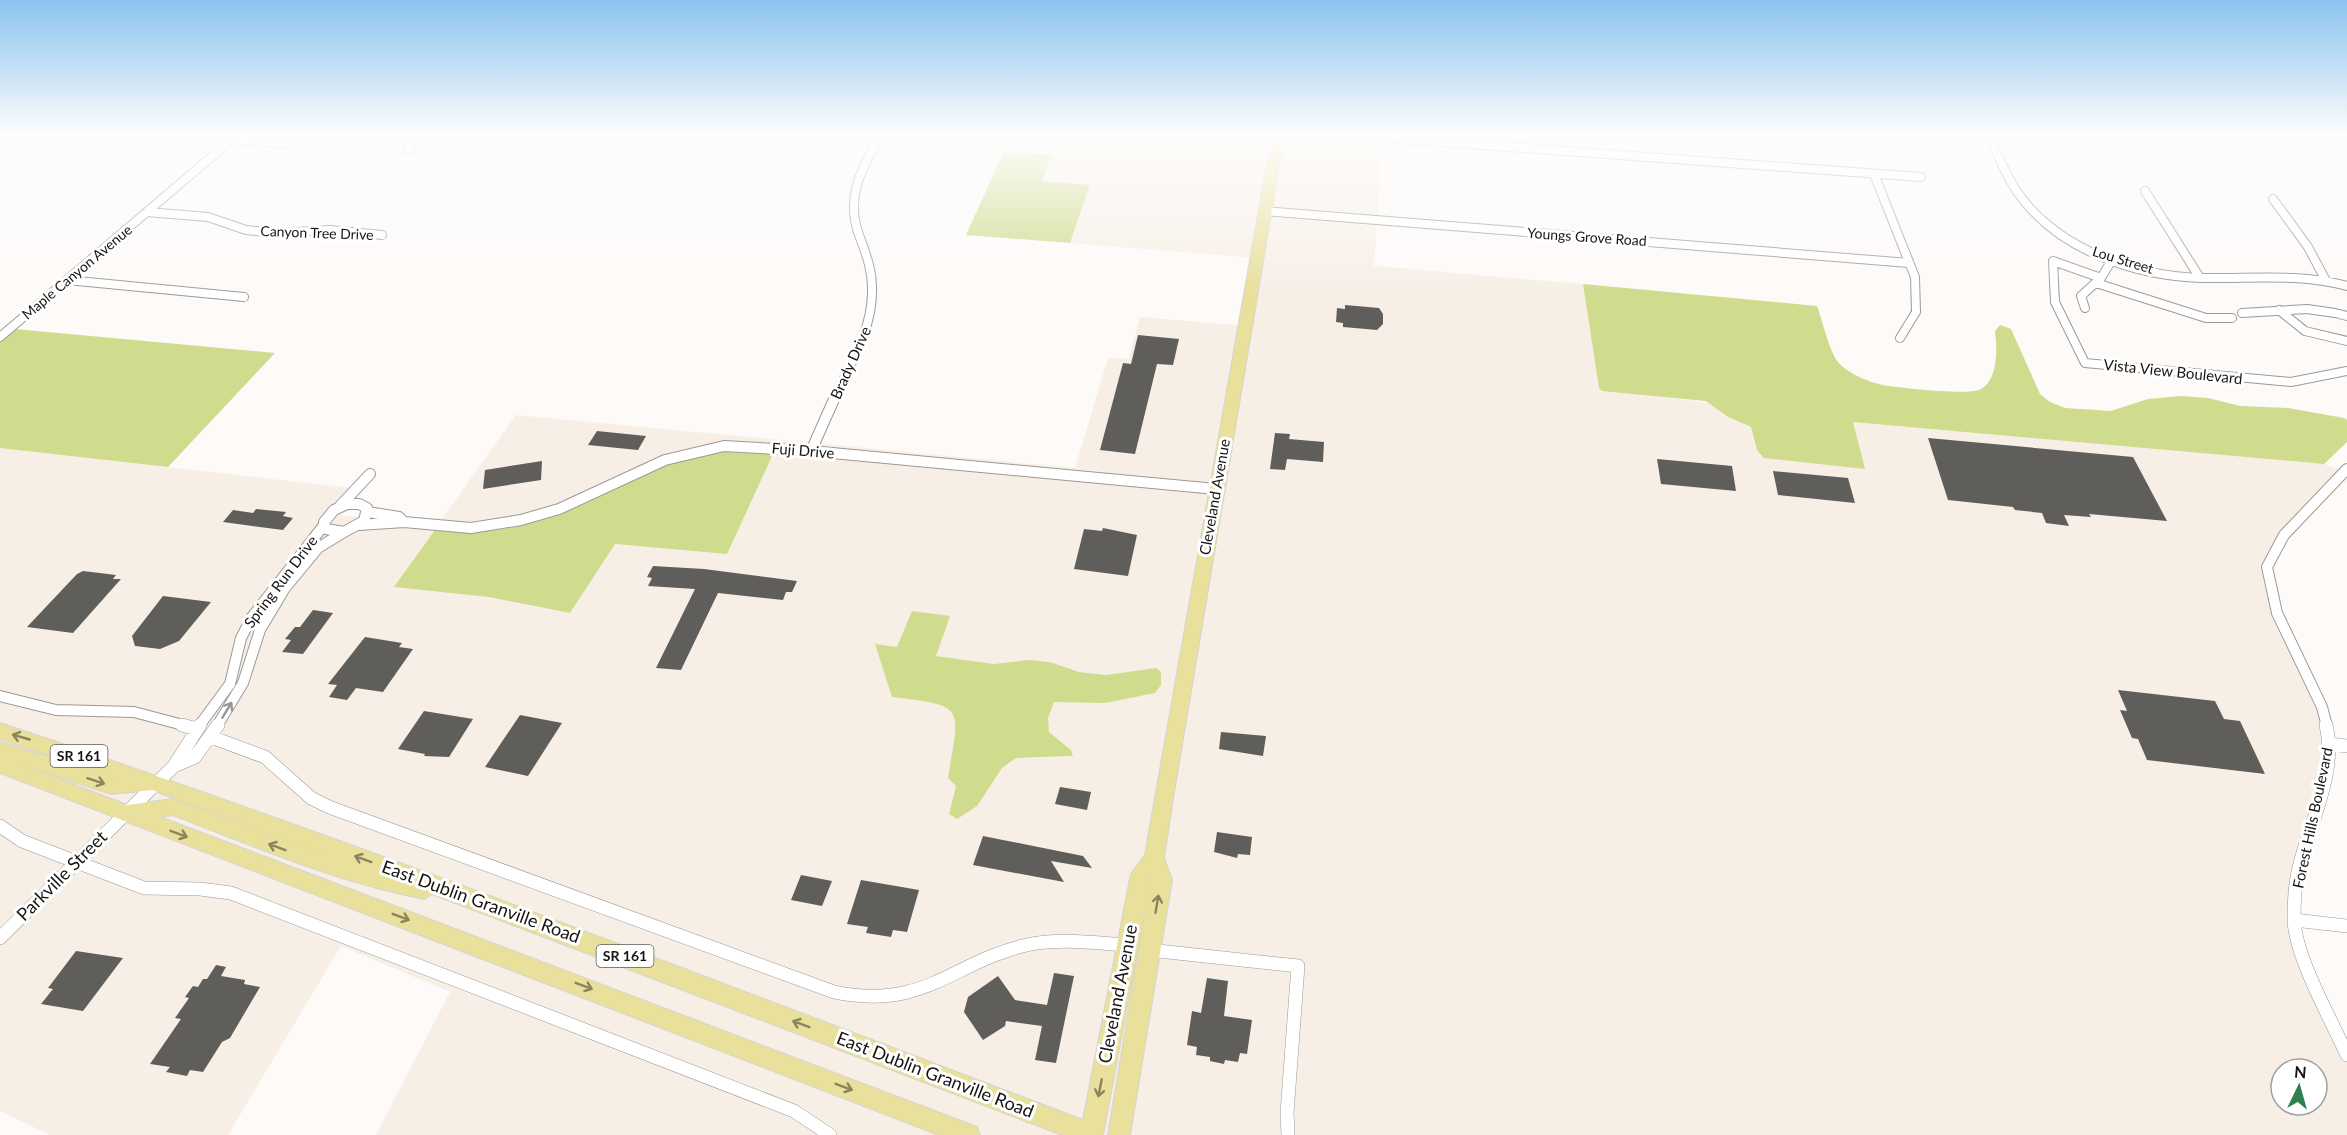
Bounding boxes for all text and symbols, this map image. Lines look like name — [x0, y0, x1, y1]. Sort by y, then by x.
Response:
street label: Maple Canyon Avenue — [18, 221, 135, 323]
street label: Canyon Tree Drive — [260, 222, 374, 243]
street label: Youngs Grove Road — [1527, 224, 1647, 249]
street label: Lou Street — [2091, 242, 2156, 277]
street label: Brady Drive — [826, 323, 874, 402]
street label: Vista View Boulevard — [2103, 355, 2243, 387]
street label: Cleveland Avenue — [1195, 437, 1233, 556]
street label: Fuji Drive — [771, 438, 835, 462]
street label: Spring Run Drive — [240, 532, 321, 631]
one-way arrow — [221, 702, 233, 719]
one-way arrow — [12, 731, 31, 743]
road number: SR 161 — [50, 745, 107, 767]
street label: Forest Hills Boulevard — [2288, 746, 2336, 890]
one-way arrow — [86, 776, 105, 787]
street label: Parkville Street — [12, 825, 111, 925]
one-way arrow — [169, 829, 188, 840]
one-way arrow — [268, 840, 287, 851]
one-way arrow — [354, 853, 373, 864]
street label: East Dublin Granville Road — [379, 855, 583, 947]
one-way arrow — [1152, 894, 1163, 914]
one-way arrow — [391, 913, 410, 924]
street label: Cleveland Avenue — [1093, 922, 1141, 1065]
road number: SR 161 — [596, 945, 654, 967]
one-way arrow — [574, 981, 592, 992]
one-way arrow — [792, 1018, 811, 1029]
street label: East Dublin Granville Road — [834, 1026, 1037, 1122]
north arrow — [2269, 1057, 2329, 1117]
text: N — [2293, 1062, 2307, 1082]
one-way arrow — [1094, 1077, 1105, 1097]
one-way arrow — [834, 1082, 853, 1093]

